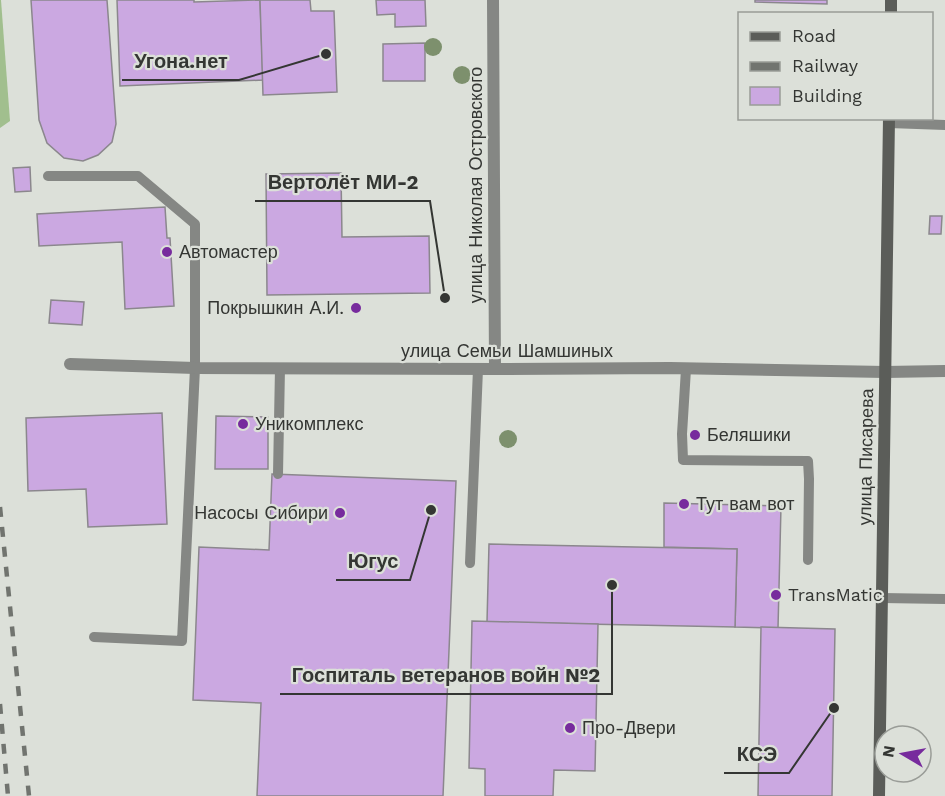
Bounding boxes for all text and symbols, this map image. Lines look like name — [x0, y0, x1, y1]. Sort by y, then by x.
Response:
legend — [738, 12, 933, 120]
text: Road — [792, 25, 836, 46]
callout: Угона.нет — [122, 42, 239, 80]
text: Угона.нет — [134, 49, 228, 73]
text: Railway — [792, 55, 859, 76]
street label: улица Николая Островского — [465, 67, 486, 303]
text: Building — [792, 85, 862, 106]
callout: Вертолёт МИ-2 — [255, 163, 430, 201]
text: Вертолёт МИ-2 — [268, 170, 418, 194]
place label: Автомастер — [179, 241, 278, 262]
marker: Автомастер — [160, 245, 174, 259]
place label: Покрышкин А.И. — [207, 297, 344, 318]
marker: Покрышкин А.И. — [349, 301, 363, 315]
street label: улица Семьи Шамшиных — [401, 340, 613, 361]
street label: улица Писарева — [854, 387, 877, 526]
place label: Уникомплекс — [255, 413, 363, 434]
marker: Уникомплекс — [236, 417, 250, 431]
place label: Беляшики — [707, 424, 791, 445]
marker: Беляшики — [688, 428, 702, 442]
place label: Тут вам вот — [696, 493, 794, 514]
marker: Тут вам вот — [677, 497, 691, 511]
place label: Насосы Сибири — [194, 502, 328, 523]
marker: Насосы Сибири — [333, 506, 347, 520]
callout: Югус — [336, 542, 410, 580]
text: Югус — [348, 549, 398, 573]
place label: TransMatic — [788, 584, 883, 605]
marker: TransMatic — [769, 588, 783, 602]
callout: Госпиталь ветеранов войн №2 — [280, 656, 612, 694]
text: Госпиталь ветеранов войн №2 — [292, 663, 600, 687]
place label: Про-Двери — [582, 717, 676, 738]
marker: Про-Двери — [563, 721, 577, 735]
north arrow — [873, 724, 933, 784]
callout: КСЭ — [724, 735, 789, 773]
text: КСЭ — [737, 742, 777, 766]
text: N — [878, 744, 899, 759]

